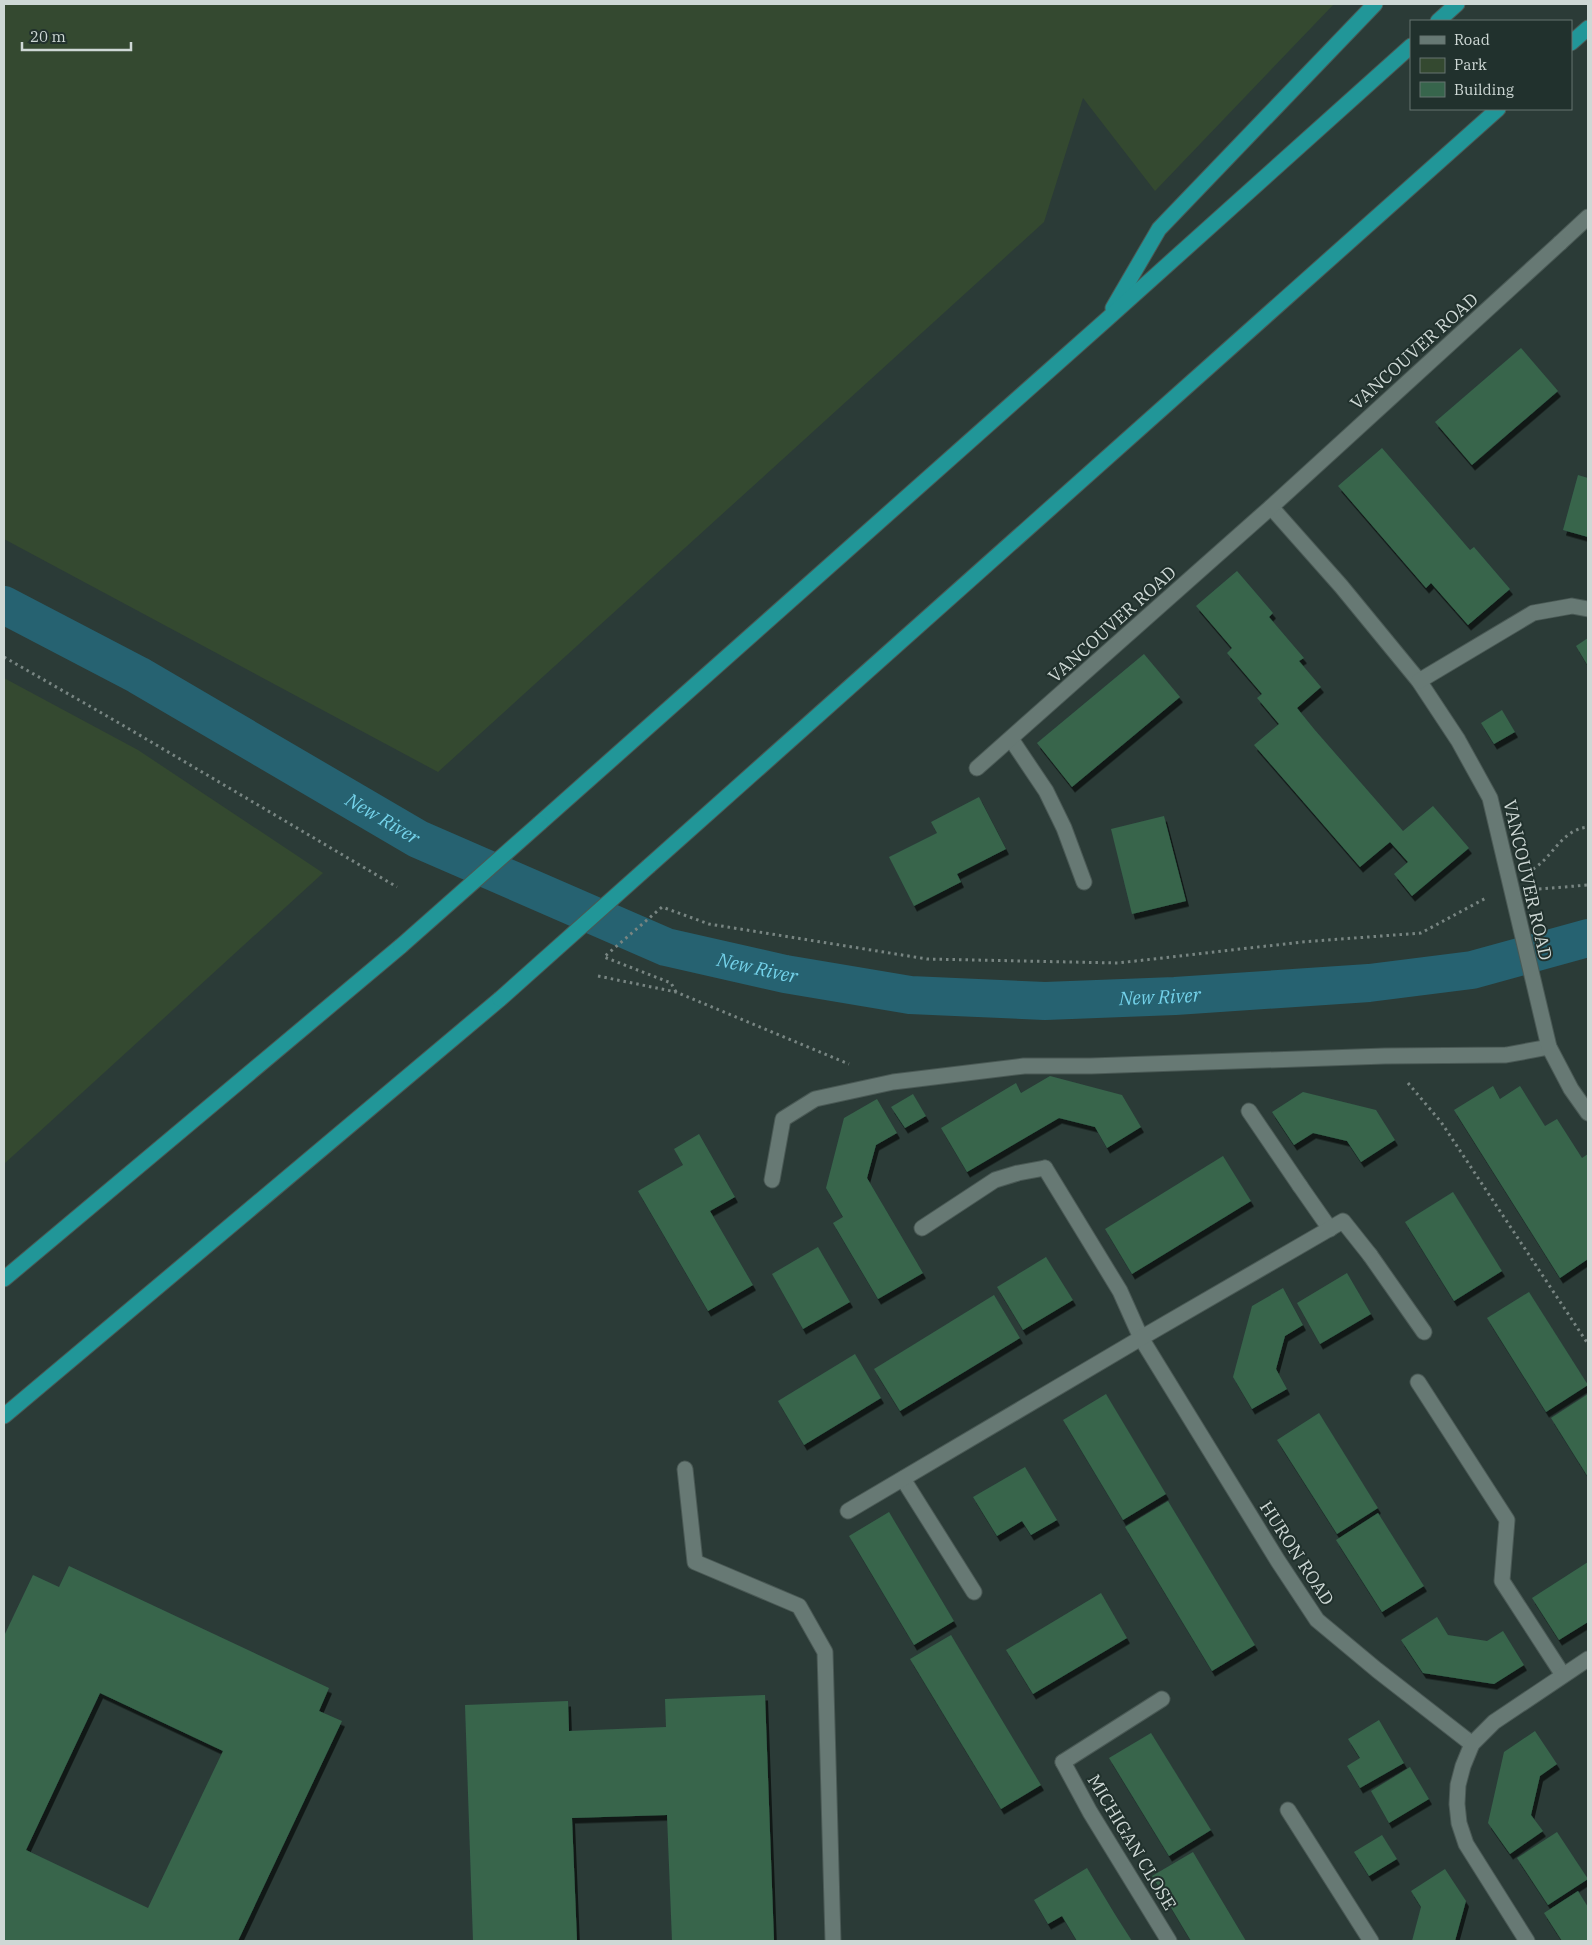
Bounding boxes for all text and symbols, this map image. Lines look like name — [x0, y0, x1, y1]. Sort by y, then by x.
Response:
scale bar — [22, 20, 131, 52]
legend — [1410, 20, 1572, 110]
text: 20 m — [30, 27, 66, 46]
text: Road — [1454, 30, 1490, 49]
text: Park — [1454, 55, 1487, 74]
text: Building — [1454, 80, 1514, 99]
street label: VANCOUVER ROAD — [1345, 288, 1483, 414]
street label: VANCOUVER ROAD — [1043, 561, 1181, 687]
water label: New River — [341, 787, 425, 850]
street label: VANCOUVER ROAD — [1498, 797, 1558, 963]
water label: New River — [714, 947, 800, 988]
water label: New River — [1117, 982, 1202, 1010]
street label: HURON ROAD — [1255, 1497, 1339, 1609]
street label: MICHIGAN CLOSE — [1082, 1770, 1182, 1914]

